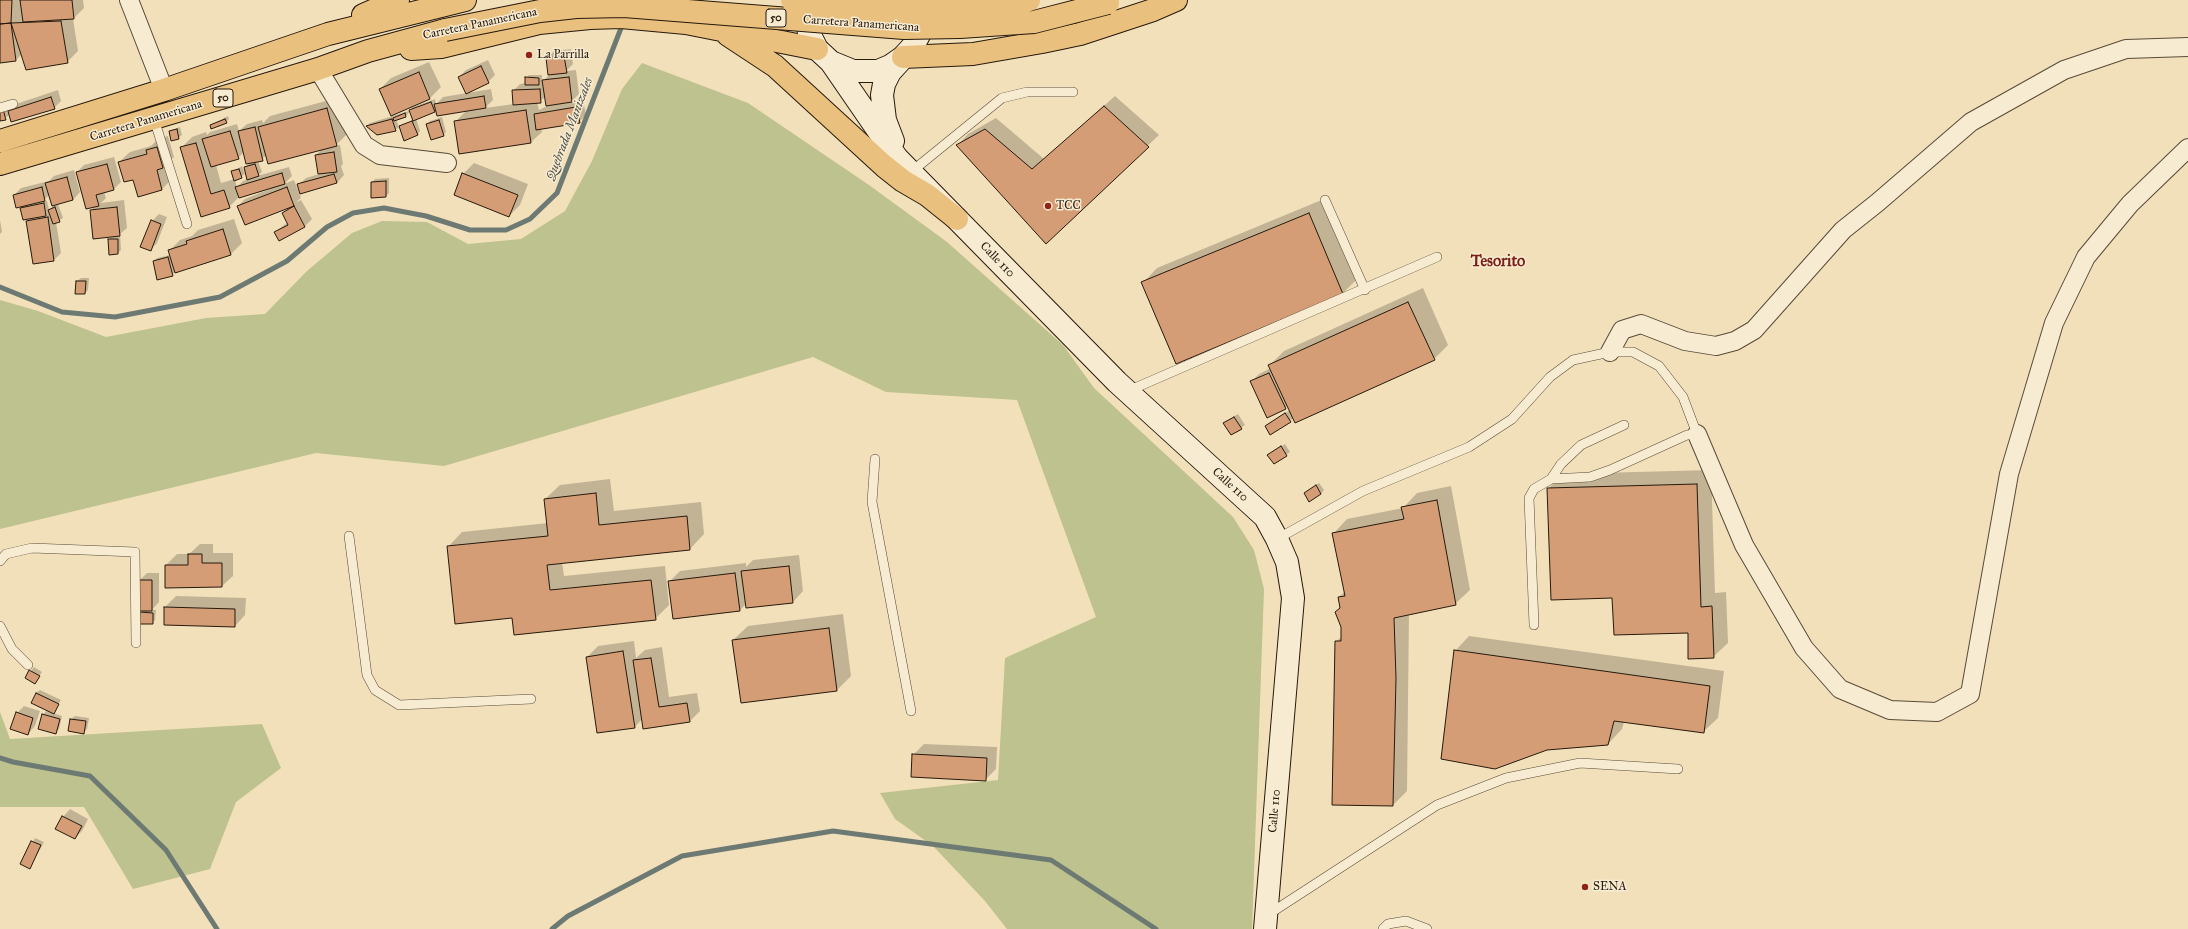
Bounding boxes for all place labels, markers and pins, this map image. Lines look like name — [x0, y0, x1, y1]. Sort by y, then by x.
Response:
place label: La Parrilla — [537, 48, 589, 62]
marker: La Parrilla — [524, 50, 534, 60]
place label: TCC — [1056, 199, 1081, 213]
marker: TCC — [1043, 201, 1053, 211]
place label: SENA — [1593, 880, 1627, 894]
marker: SENA — [1580, 882, 1590, 892]

